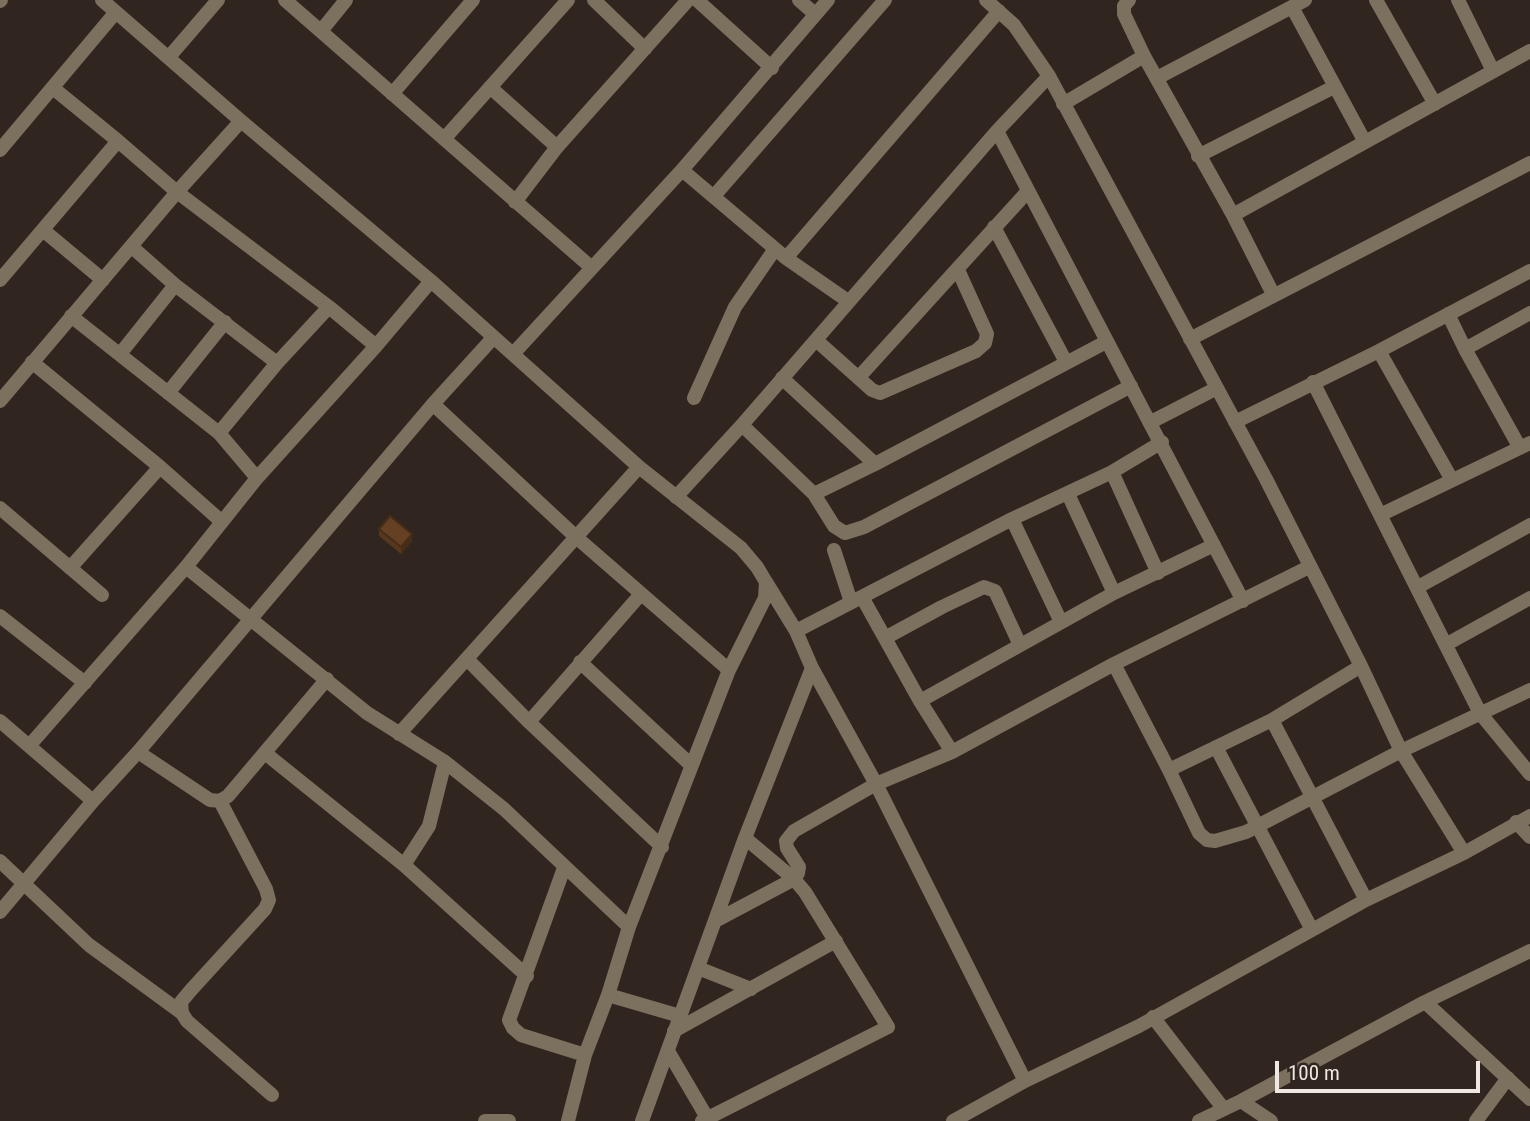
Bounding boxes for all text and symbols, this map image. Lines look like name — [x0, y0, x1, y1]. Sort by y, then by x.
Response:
scale bar — [1278, 1048, 1483, 1092]
text: 100 m — [1288, 1061, 1340, 1085]

